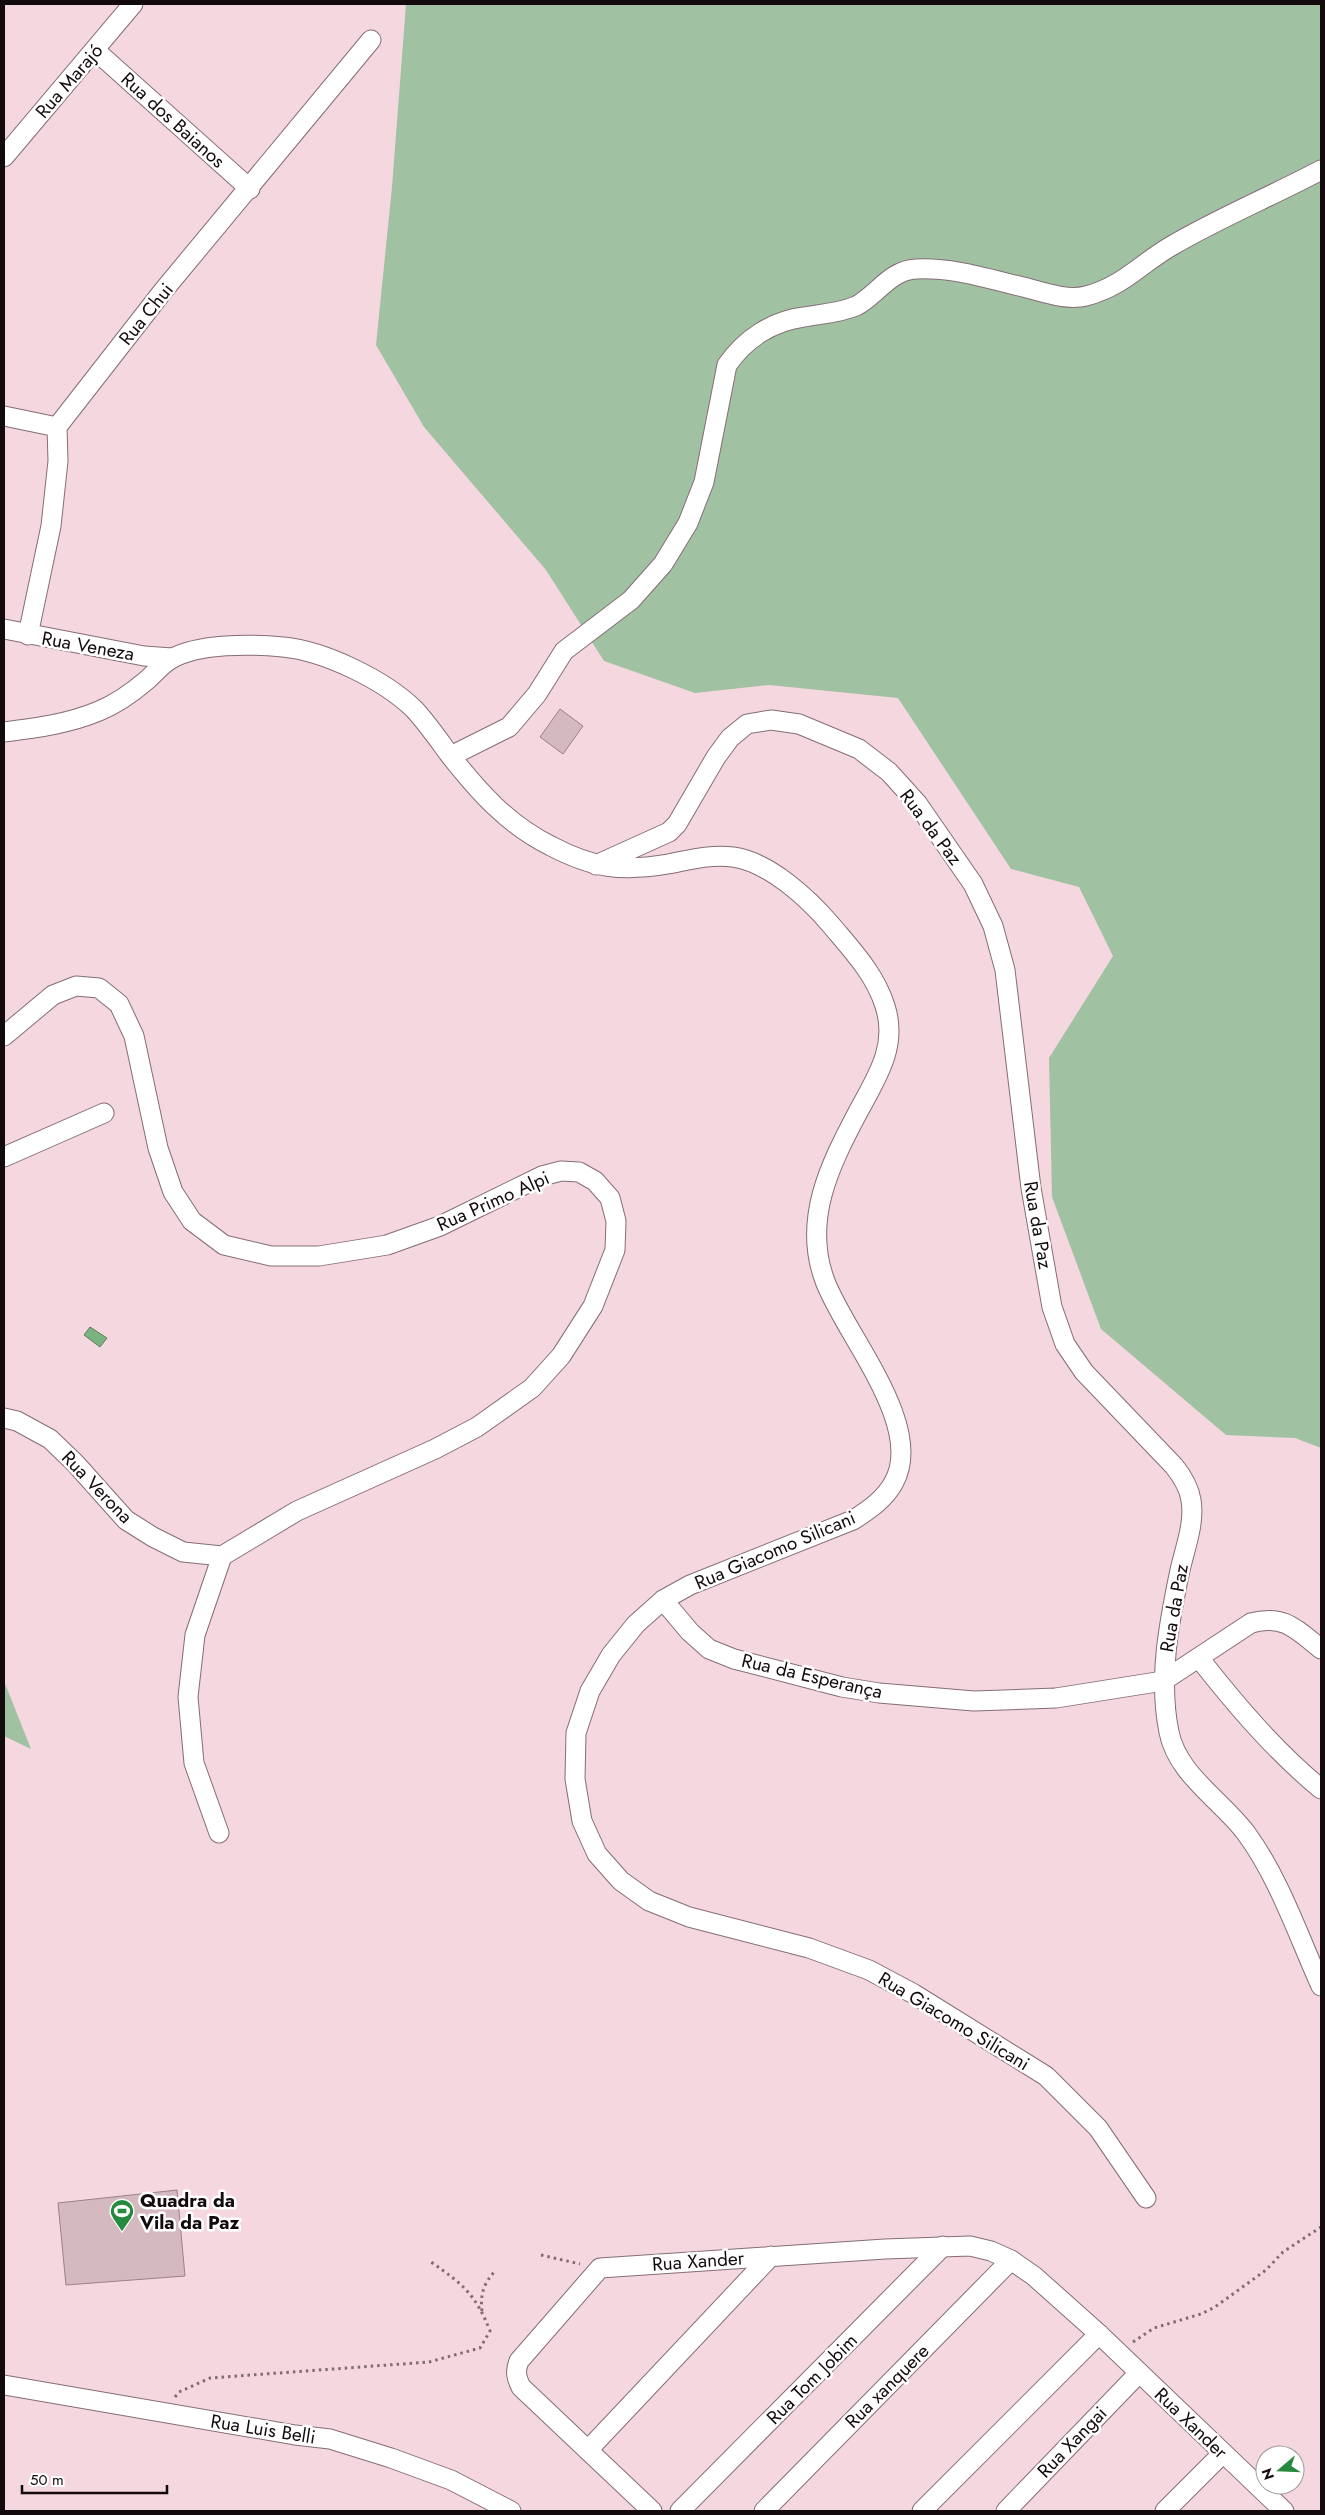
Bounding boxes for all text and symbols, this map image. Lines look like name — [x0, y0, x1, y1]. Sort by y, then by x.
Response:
street label: Rua Marajó — [29, 38, 109, 124]
street label: Rua dos Baianos — [115, 66, 231, 174]
street label: Rua Chui — [112, 277, 180, 351]
street label: Rua Veneza — [40, 625, 136, 667]
street label: Rua da Paz — [893, 783, 969, 871]
street label: Rua Primo Alpi — [432, 1164, 554, 1238]
street label: Rua da Paz — [1017, 1179, 1059, 1271]
street label: Rua Verona — [55, 1445, 139, 1529]
street label: Rua Giacomo Silicani — [690, 1504, 860, 1596]
street label: Rua da Paz — [1153, 1562, 1195, 1654]
street label: Rua da Esperança — [739, 1647, 885, 1705]
street label: Rua Giacomo Silicani — [873, 1965, 1035, 2077]
place label: Quadra da Vila da Paz — [139, 2187, 239, 2236]
sports icon: Quadra da Vila da Paz — [109, 2198, 135, 2232]
street label: Rua Xander — [651, 2244, 745, 2278]
street label: Rua Tom Jobim — [760, 2327, 864, 2431]
street label: Rua xanquere — [839, 2338, 935, 2434]
street label: Rua Xander — [1148, 2381, 1234, 2465]
street label: Rua Xangai — [1031, 2400, 1113, 2484]
street label: Rua Luis Belli — [209, 2407, 317, 2451]
north arrow — [1255, 2445, 1305, 2495]
scale bar — [22, 2462, 168, 2494]
text: N — [1256, 2466, 1279, 2483]
text: 50 m — [30, 2469, 64, 2491]

